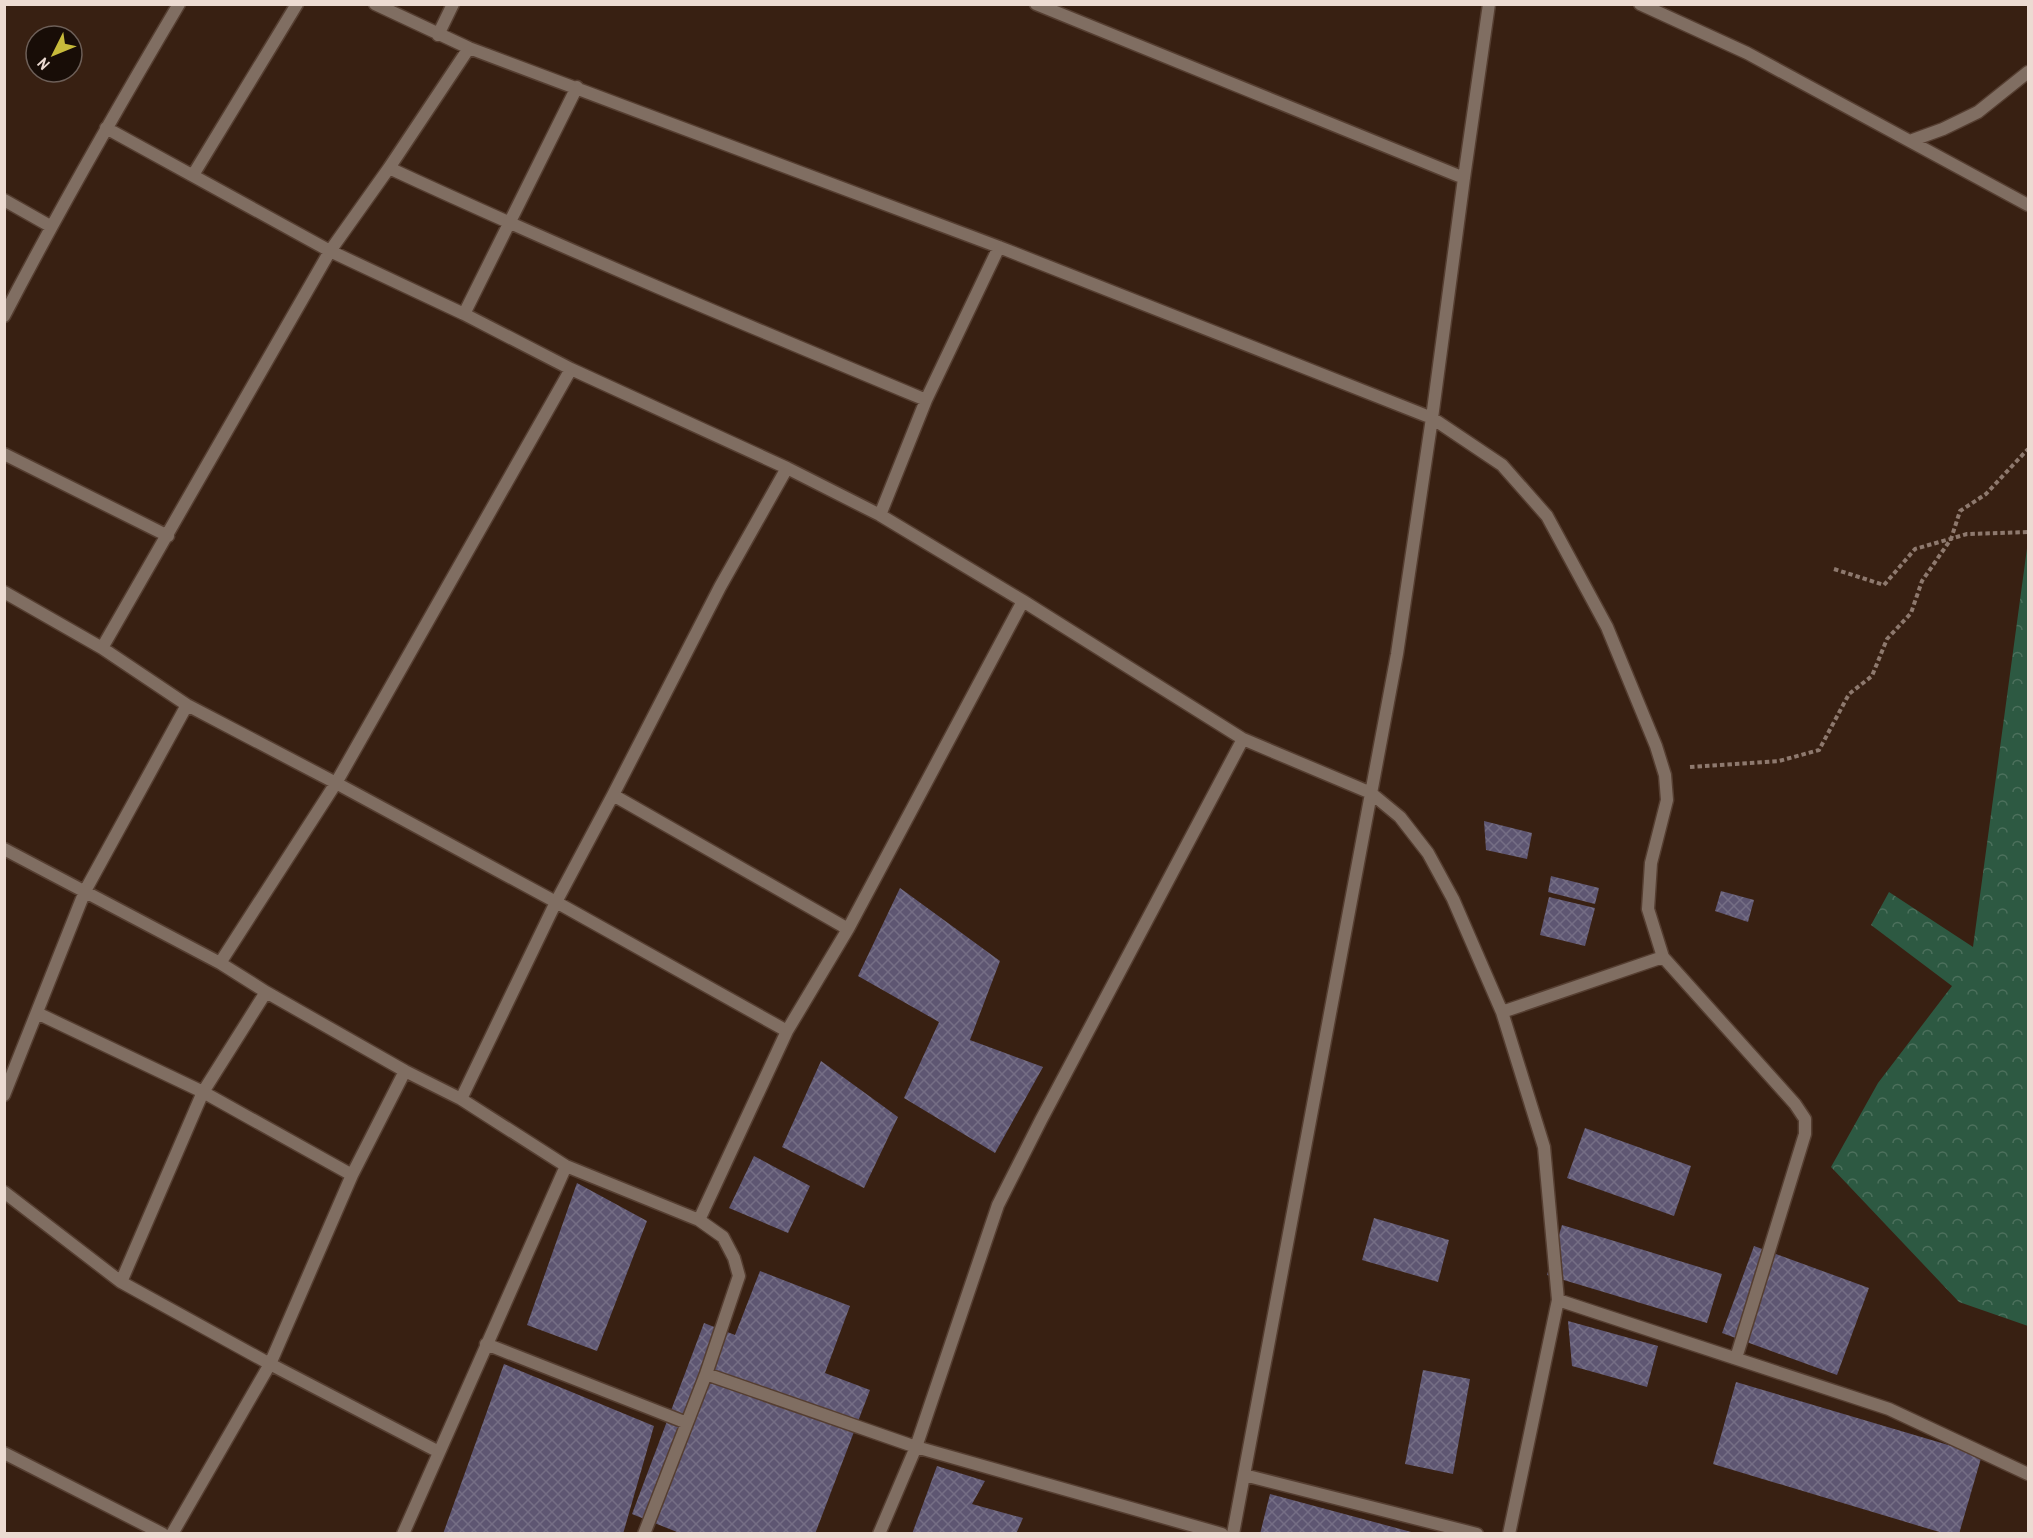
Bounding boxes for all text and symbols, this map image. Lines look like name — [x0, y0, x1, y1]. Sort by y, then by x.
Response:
north arrow — [24, 24, 84, 84]
text: N — [32, 53, 54, 75]

